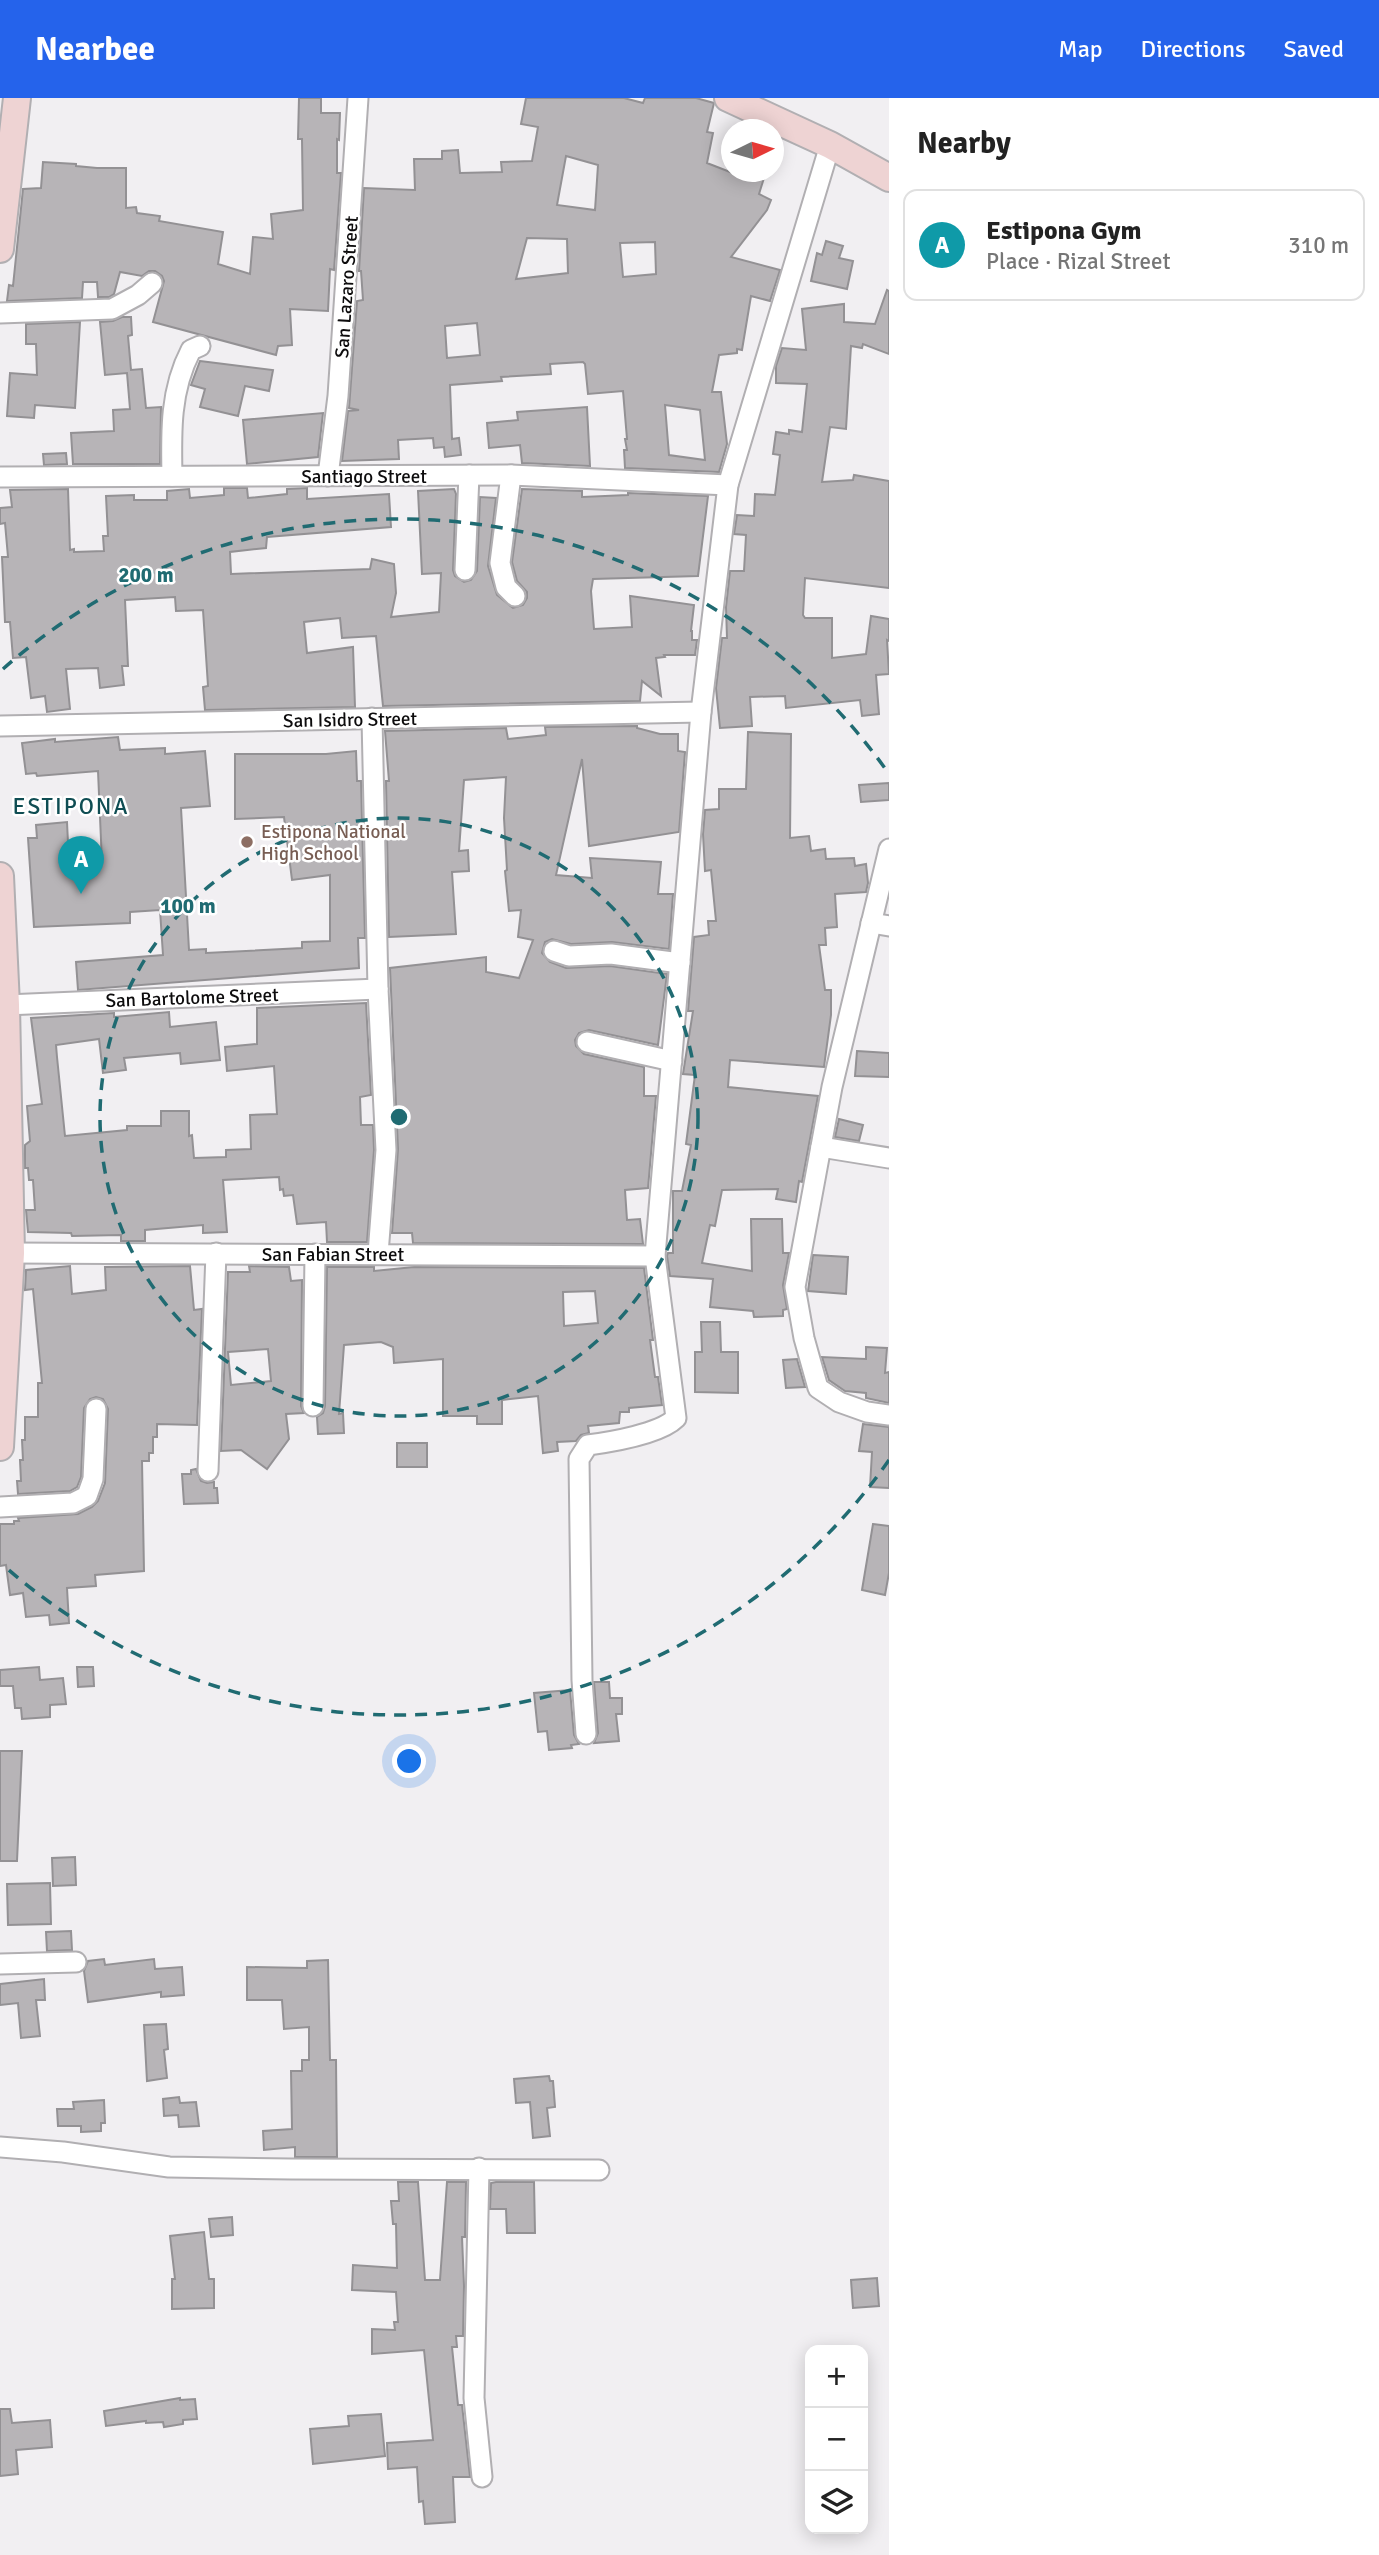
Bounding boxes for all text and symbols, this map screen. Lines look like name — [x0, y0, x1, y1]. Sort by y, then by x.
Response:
text: Nearbee — [35, 29, 155, 70]
text: Map — [1058, 34, 1103, 64]
text: Directions — [1141, 34, 1246, 64]
text: Saved — [1284, 34, 1344, 64]
north arrow — [721, 119, 784, 182]
text: Nearby — [917, 125, 1011, 162]
street label: San Lazaro Street — [330, 215, 364, 359]
text: Estipona Gym — [986, 215, 1142, 247]
text: A — [935, 231, 949, 260]
text: 310 m — [1288, 231, 1349, 260]
text: Place · Rizal Street — [986, 247, 1170, 276]
street label: Santiago Street — [301, 465, 427, 489]
text: 200 m — [118, 562, 174, 588]
street label: San Isidro Street — [283, 707, 418, 733]
district label: ESTIPONA — [12, 792, 130, 821]
place label: Estipona National High School — [261, 820, 406, 866]
marker: Estipona National High School — [239, 834, 255, 850]
pin: A — [58, 836, 104, 894]
text: 100 m — [160, 893, 216, 919]
street label: San Bartolome Street — [105, 983, 279, 1013]
centre of rings — [387, 1105, 411, 1129]
street label: San Fabian Street — [262, 1243, 405, 1267]
your location — [392, 1744, 426, 1778]
map controls — [805, 2345, 868, 2534]
button: + — [805, 2345, 868, 2408]
button: − — [805, 2408, 868, 2471]
button: layers — [805, 2471, 868, 2534]

